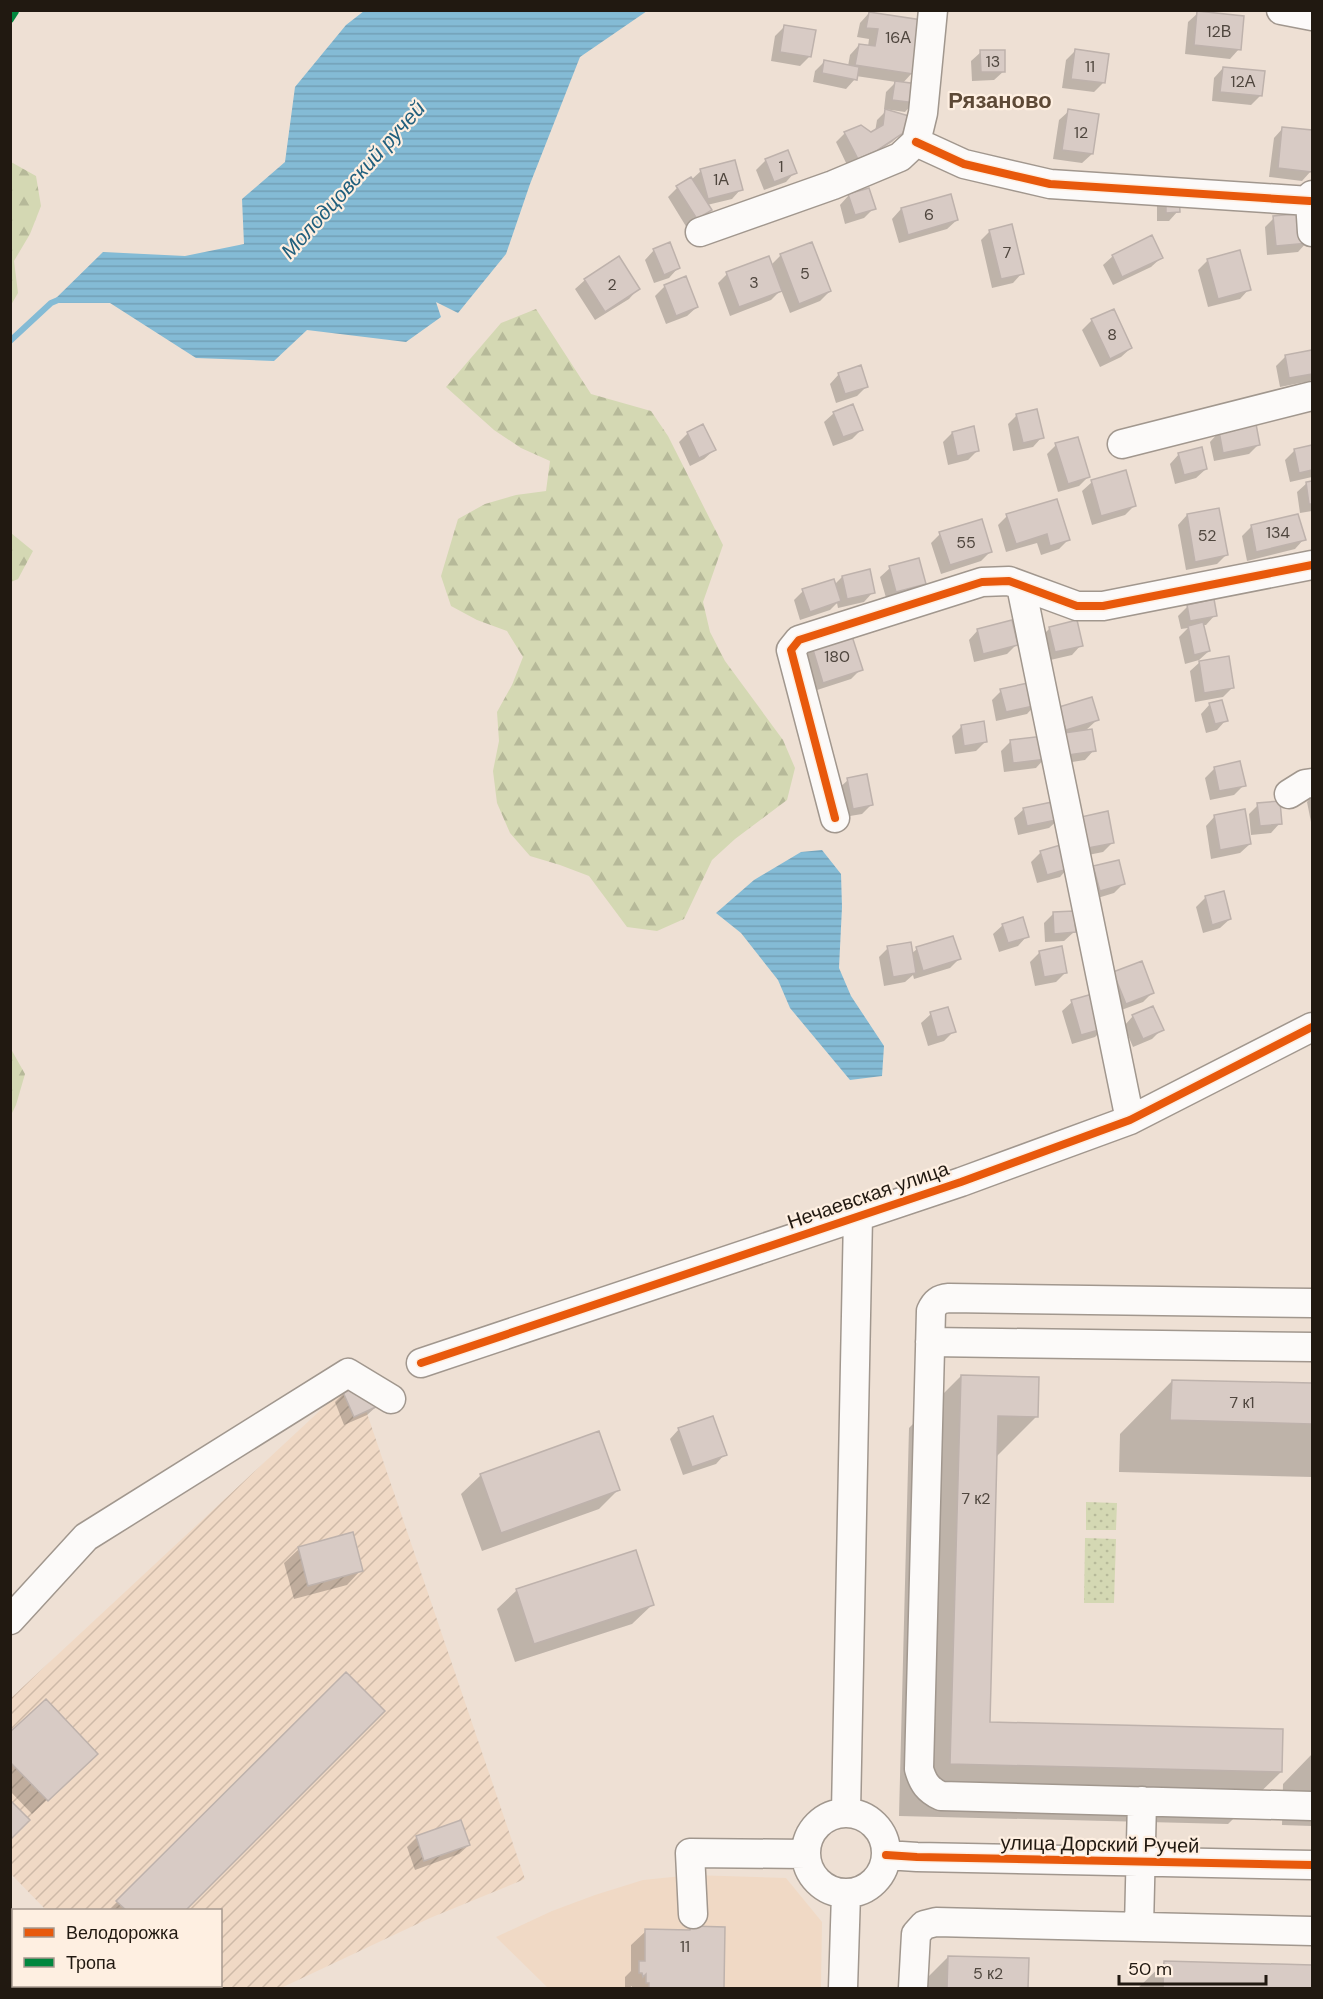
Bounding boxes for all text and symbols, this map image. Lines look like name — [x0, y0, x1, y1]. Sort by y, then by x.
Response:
house number: 12В — [1207, 21, 1231, 42]
house number: 16А — [885, 27, 911, 48]
house number: 13 — [986, 51, 1000, 72]
house number: 11 — [1085, 56, 1095, 77]
house number: 12А — [1231, 71, 1256, 92]
district label: Рязаново — [948, 86, 1052, 115]
water label: Молодцовский ручей — [275, 95, 432, 265]
house number: 12 — [1074, 122, 1088, 143]
house number: 1 — [779, 156, 784, 177]
house number: 1А — [713, 169, 729, 190]
house number: 6 — [924, 204, 934, 225]
house number: 7 — [1003, 242, 1011, 263]
house number: 5 — [800, 263, 810, 284]
house number: 3 — [749, 272, 759, 293]
house number: 2 — [607, 274, 617, 295]
house number: 8 — [1107, 324, 1117, 345]
house number: 134 — [1266, 522, 1290, 543]
house number: 52 — [1198, 525, 1216, 546]
house number: 55 — [956, 532, 976, 553]
house number: 180 — [824, 646, 850, 667]
street label: Нечаевская улица — [784, 1155, 953, 1235]
house number: 7 к1 — [1230, 1392, 1254, 1413]
house number: 7 к2 — [961, 1488, 991, 1509]
street label: улица Дорский Ручей — [1000, 1829, 1200, 1859]
legend — [12, 1909, 222, 1987]
text: Велодорожка — [66, 1921, 179, 1945]
house number: 11 — [680, 1936, 690, 1957]
scale bar — [1119, 1948, 1266, 1986]
text: Тропа — [66, 1951, 117, 1975]
text: 50 m — [1128, 1957, 1172, 1981]
house number: 5 к2 — [973, 1963, 1003, 1984]

